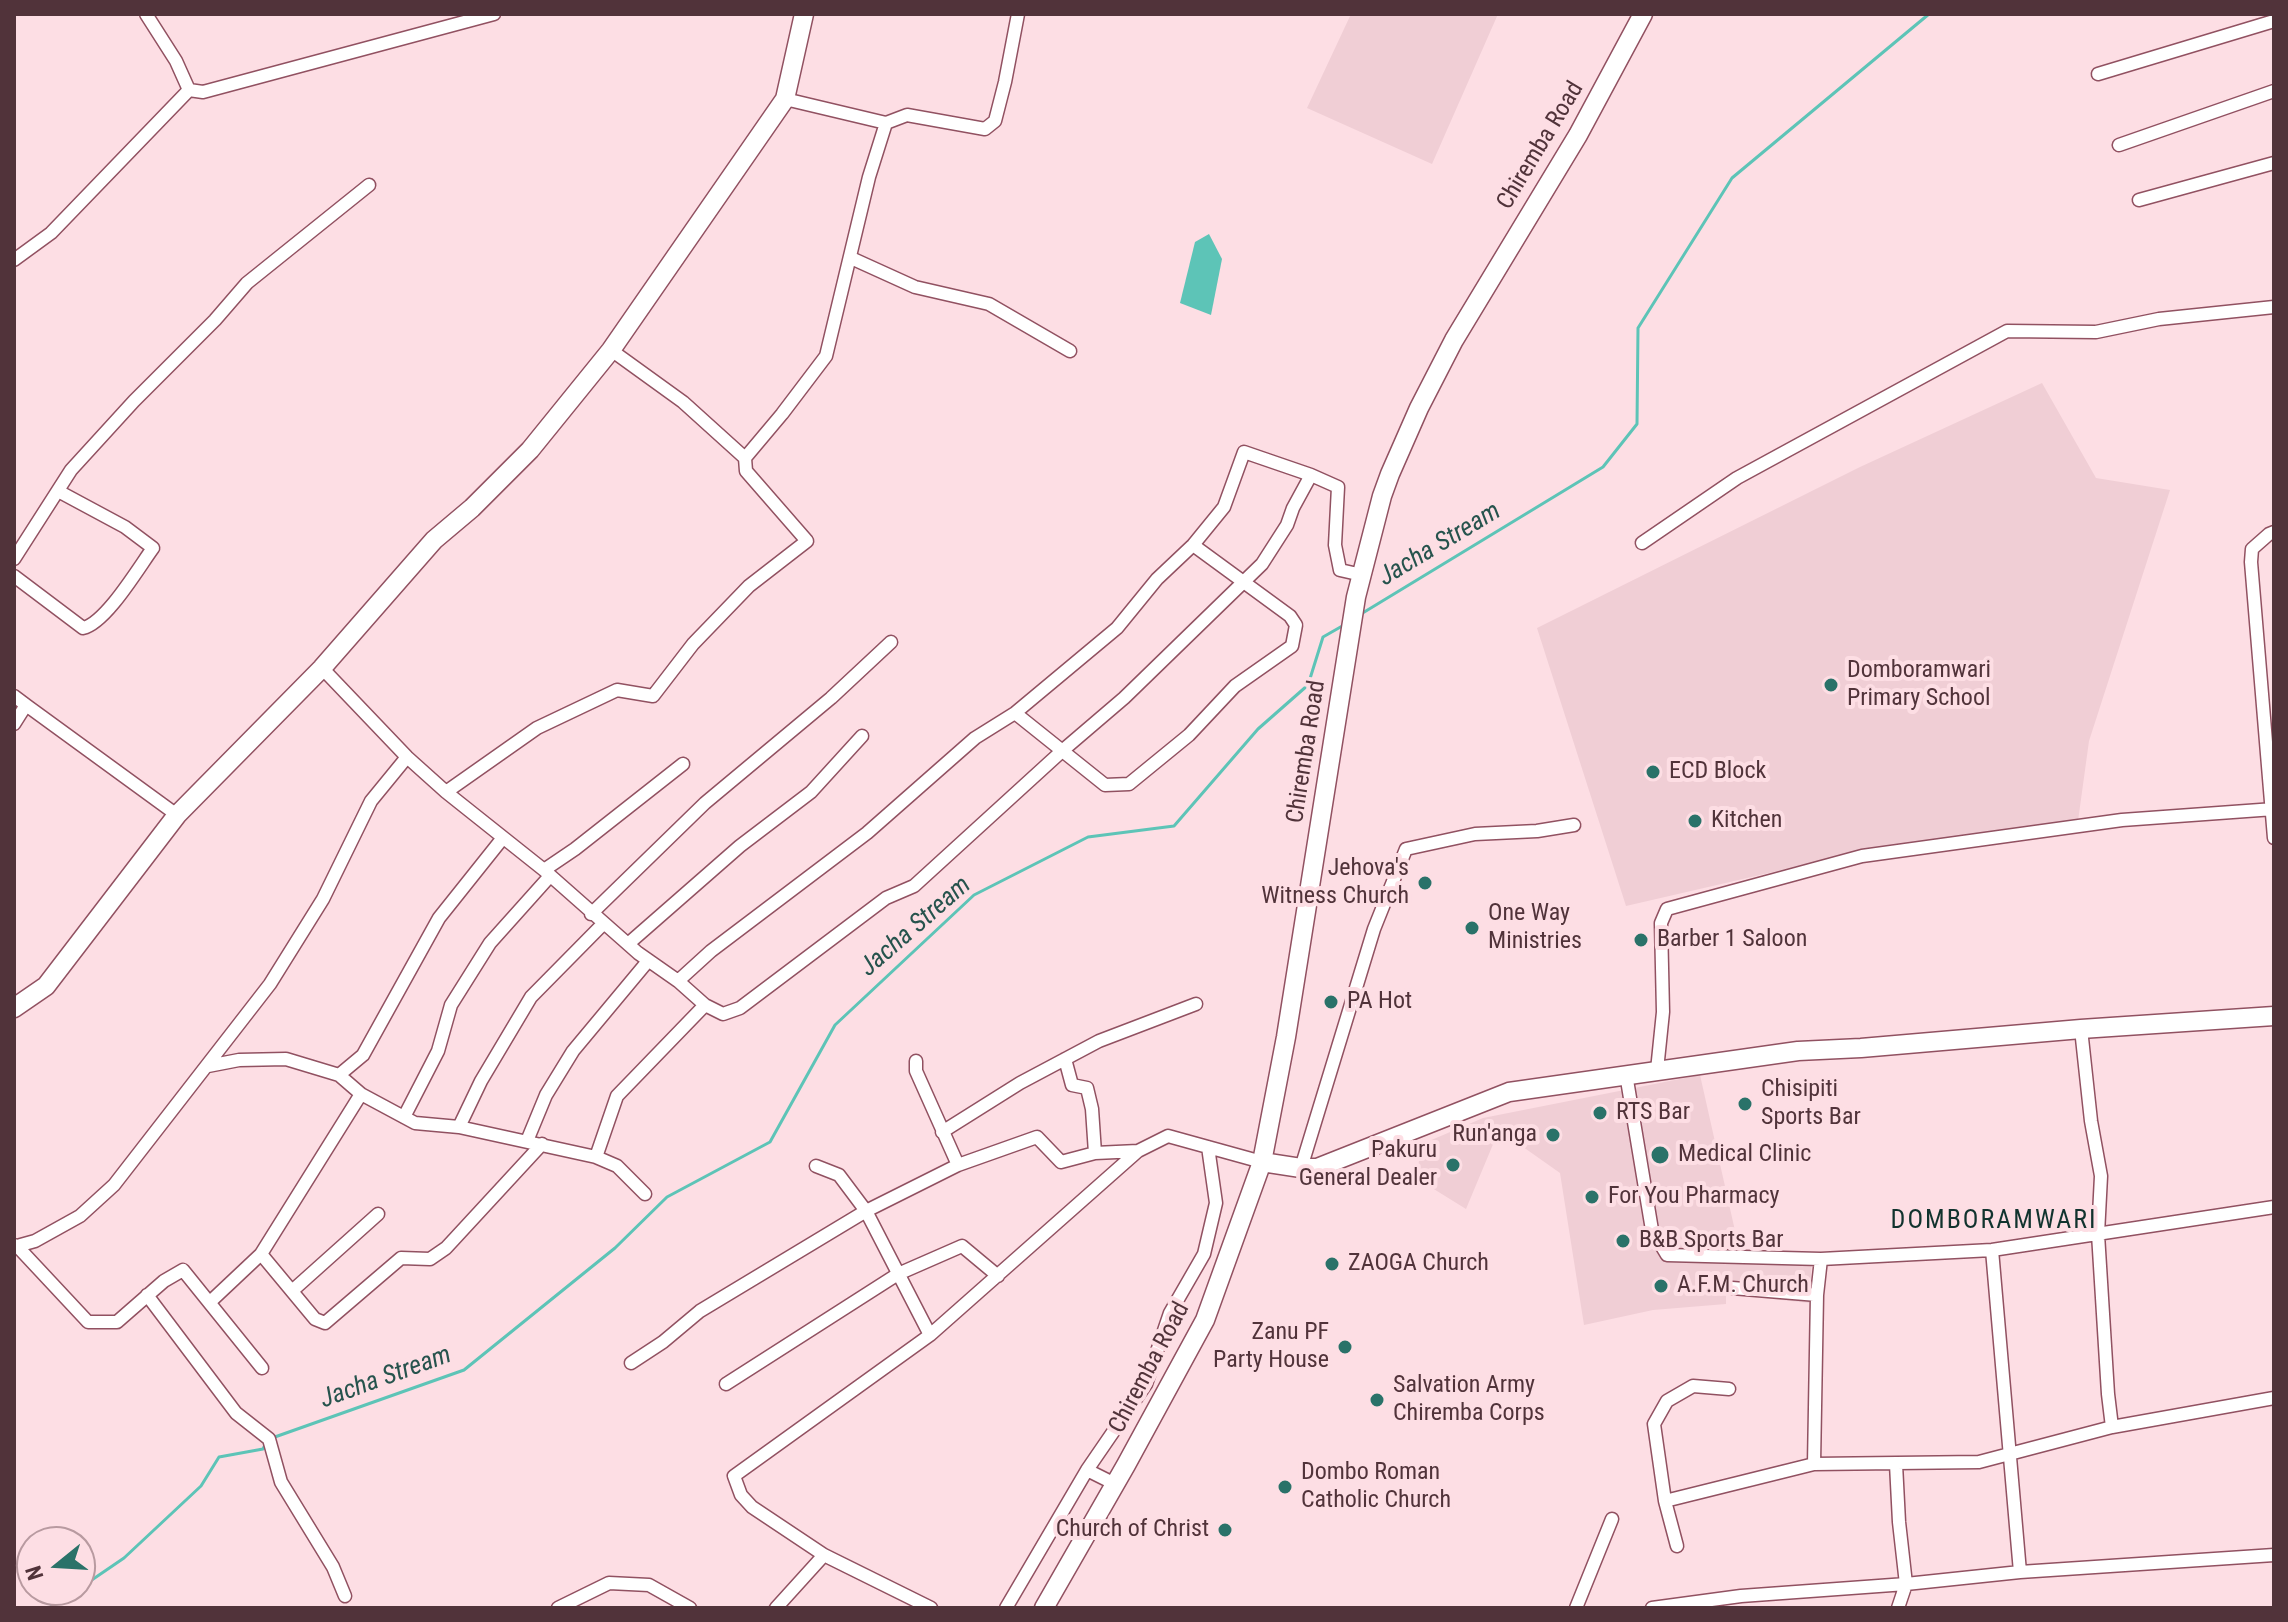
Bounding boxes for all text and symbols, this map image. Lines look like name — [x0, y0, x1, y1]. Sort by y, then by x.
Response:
street label: Chiremba Road — [1492, 77, 1590, 215]
water label: Jacha Stream — [1373, 496, 1507, 594]
place label: Domboramwari Primary School — [1847, 657, 1991, 713]
marker: Domboramwari Primary School — [1822, 676, 1840, 694]
street label: Chiremba Road — [1282, 679, 1332, 825]
place label: ECD Block — [1669, 758, 1766, 786]
marker: ECD Block — [1644, 763, 1662, 781]
place label: Kitchen — [1711, 807, 1782, 835]
marker: Kitchen — [1686, 812, 1704, 830]
place label: Jehova's Witness Church — [1261, 855, 1409, 911]
water label: Jacha Stream — [854, 870, 978, 984]
marker: Jehova's Witness Church — [1416, 874, 1434, 892]
place label: One Way Ministries — [1488, 900, 1582, 956]
marker: One Way Ministries — [1463, 919, 1481, 937]
place label: Barber 1 Saloon — [1657, 926, 1807, 954]
marker: Barber 1 Saloon — [1632, 931, 1650, 949]
place label: PA Hot — [1347, 988, 1412, 1016]
marker: PA Hot — [1322, 993, 1340, 1011]
place label: Chisipiti Sports Bar — [1761, 1076, 1861, 1132]
marker: Chisipiti Sports Bar — [1736, 1095, 1754, 1113]
place label: RTS Bar — [1616, 1099, 1690, 1127]
marker: RTS Bar — [1591, 1104, 1609, 1122]
place label: Run'anga — [1452, 1121, 1537, 1149]
marker: Run'anga — [1544, 1126, 1562, 1144]
place label: Pakuru General Dealer — [1299, 1137, 1437, 1193]
place label: Medical Clinic — [1678, 1141, 1811, 1169]
marker: Medical Clinic — [1649, 1144, 1671, 1166]
marker: Pakuru General Dealer — [1444, 1156, 1462, 1174]
place label: For You Pharmacy — [1608, 1183, 1780, 1211]
marker: For You Pharmacy — [1583, 1188, 1601, 1206]
district label: DOMBORAMWARI — [1891, 1205, 2097, 1237]
place label: B&B Sports Bar — [1639, 1227, 1783, 1255]
marker: B&B Sports Bar — [1614, 1232, 1632, 1250]
place label: ZAOGA Church — [1348, 1250, 1489, 1278]
marker: ZAOGA Church — [1323, 1255, 1341, 1273]
place label: A.F.M. Church — [1677, 1272, 1809, 1300]
marker: A.F.M. Church — [1652, 1277, 1670, 1295]
street label: Chiremba Road — [1103, 1298, 1197, 1438]
place label: Zanu PF Party House — [1213, 1319, 1329, 1375]
marker: Zanu PF Party House — [1336, 1338, 1354, 1356]
water label: Jacha Stream — [316, 1340, 456, 1416]
place label: Salvation Army Chiremba Corps — [1393, 1372, 1545, 1428]
marker: Salvation Army Chiremba Corps — [1368, 1391, 1386, 1409]
place label: Dombo Roman Catholic Church — [1301, 1459, 1451, 1515]
marker: Dombo Roman Catholic Church — [1276, 1478, 1294, 1496]
place label: Church of Christ — [1056, 1516, 1209, 1544]
marker: Church of Christ — [1216, 1521, 1234, 1539]
north arrow — [16, 1526, 96, 1606]
text: N — [21, 1563, 49, 1583]

